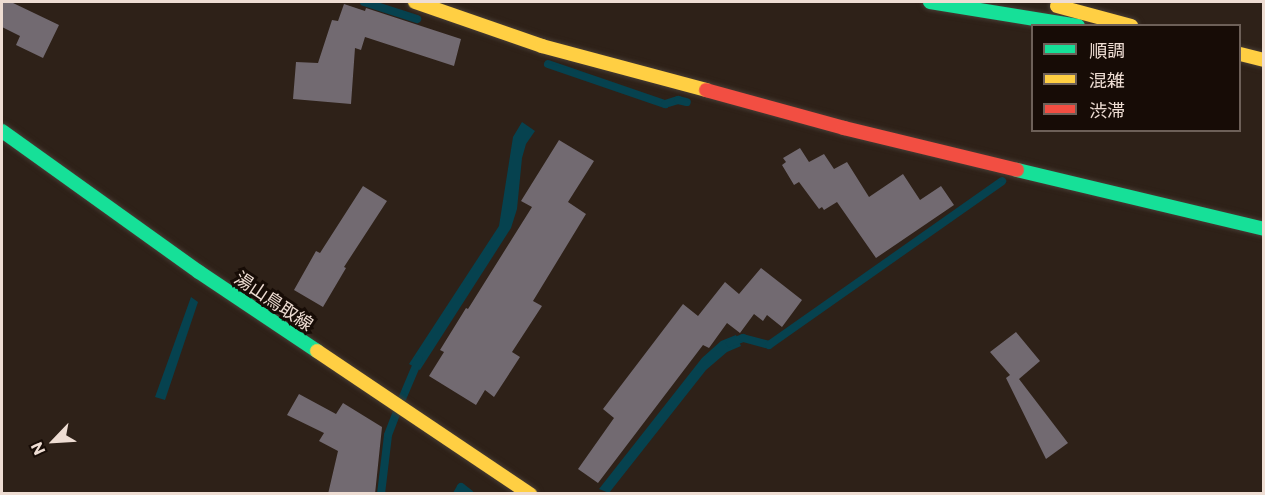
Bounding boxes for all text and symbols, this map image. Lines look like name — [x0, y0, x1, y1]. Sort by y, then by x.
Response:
legend — [1031, 24, 1241, 132]
text: 順調 — [1089, 39, 1125, 61]
text: 混雑 — [1089, 69, 1125, 91]
text: 渋滞 — [1089, 99, 1125, 121]
street label: 湯山鳥取線 — [231, 267, 317, 335]
north arrow — [24, 411, 84, 471]
text: N — [26, 439, 48, 458]

